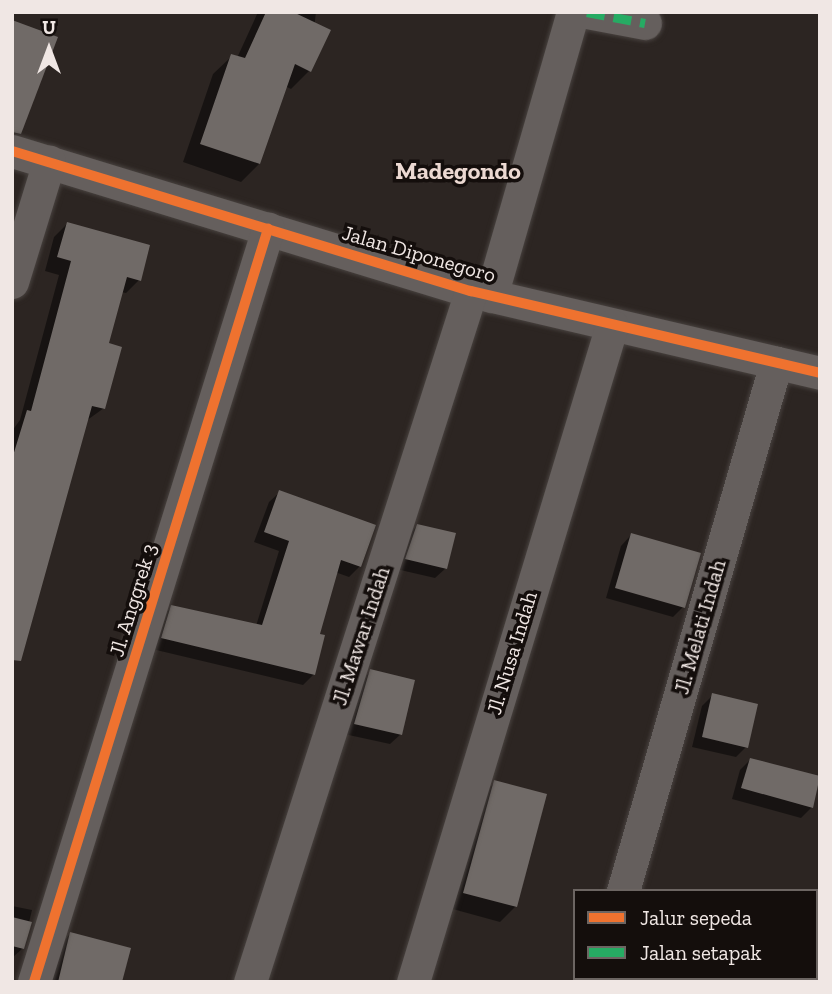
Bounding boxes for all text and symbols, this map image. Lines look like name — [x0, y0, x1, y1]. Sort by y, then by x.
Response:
north arrow — [14, 14, 84, 84]
text: U — [42, 16, 56, 39]
district label: Madegondo — [395, 157, 521, 185]
street label: Jalan Diponegoro — [339, 220, 499, 288]
street label: Jl. Anggrek 3 — [104, 540, 162, 660]
street label: Jl. Melati Indah — [669, 557, 731, 697]
street label: Jl. Mawar Indah — [327, 563, 395, 709]
street label: Jl. Nusa Indah — [481, 588, 543, 718]
legend — [573, 889, 818, 980]
text: Jalur sepeda — [640, 905, 752, 930]
text: Jalan setapak — [640, 940, 761, 965]

